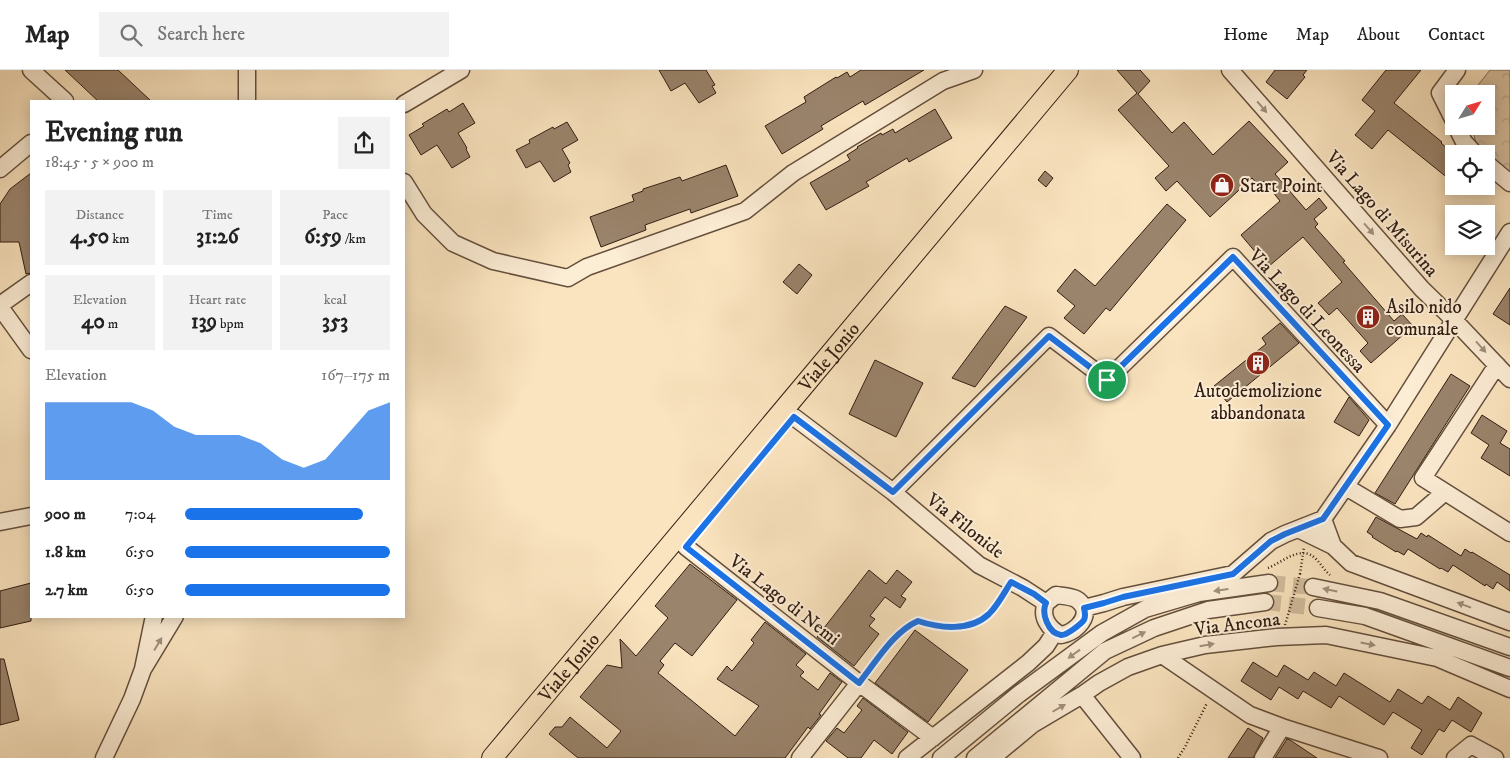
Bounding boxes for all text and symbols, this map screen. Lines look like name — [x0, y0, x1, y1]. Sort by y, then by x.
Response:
search box — [99, 12, 449, 57]
text: Map — [25, 20, 69, 50]
icon: search — [117, 21, 145, 49]
text: Search here — [157, 23, 245, 46]
text: Home — [1223, 24, 1268, 46]
text: Map — [1296, 24, 1329, 46]
text: About — [1357, 24, 1400, 46]
text: Contact — [1428, 24, 1485, 46]
north arrow — [1445, 85, 1495, 135]
map controls — [1445, 85, 1495, 255]
one-way arrow — [1257, 100, 1268, 113]
text: Evening run — [45, 115, 183, 150]
button: share — [338, 117, 390, 169]
button: locate — [1445, 145, 1495, 195]
street label: Via Lago di Misurina — [1320, 146, 1443, 282]
text: 18:45 · 5 × 900 m — [45, 152, 154, 172]
shop icon: Start Point — [1209, 172, 1235, 198]
place label: Start Point — [1240, 175, 1322, 198]
button: layers — [1445, 205, 1495, 255]
text: Distance — [76, 206, 124, 224]
text: Time — [202, 206, 233, 224]
text: Pace — [322, 206, 348, 224]
one-way arrow — [1364, 222, 1375, 235]
text: 4.50 — [70, 224, 109, 250]
text: 31:26 — [196, 224, 239, 250]
text: 6:59 — [304, 224, 342, 250]
text: km — [109, 230, 130, 248]
text: /km — [342, 230, 366, 248]
street label: Via Lago di Leonessa — [1243, 244, 1370, 378]
text: Elevation — [73, 291, 127, 309]
text: Heart rate — [189, 291, 246, 309]
text: kcal — [324, 291, 347, 309]
place label: Asilo nido comunale — [1386, 296, 1462, 341]
building icon: Asilo nido comunale — [1355, 304, 1381, 330]
text: 40 — [81, 309, 105, 335]
text: 139 — [191, 309, 217, 335]
text: 353 — [322, 309, 348, 335]
text: m — [105, 315, 118, 333]
text: bpm — [217, 315, 244, 333]
street label: Viale Jonio — [793, 318, 865, 397]
one-way arrow — [1475, 341, 1487, 353]
building icon: Autodemolizione abbandonata — [1245, 350, 1271, 376]
pin — [1086, 359, 1128, 401]
text: Elevation — [45, 365, 107, 385]
text: 167–175 m — [321, 365, 390, 385]
icon: arrive — [1093, 366, 1121, 394]
place label: Autodemolizione abbandonata — [1194, 380, 1322, 425]
street label: Via Filonide — [921, 488, 1009, 564]
text: 900 m — [45, 504, 86, 524]
text: 7:04 — [125, 504, 155, 524]
text: 1.8 km — [45, 542, 86, 562]
text: 6:50 — [125, 542, 154, 562]
street label: Via Lago di Nemi — [723, 549, 844, 651]
text: 2.7 km — [45, 580, 88, 600]
text: 6:50 — [125, 580, 154, 600]
one-way arrow — [1213, 586, 1229, 594]
one-way arrow — [1323, 586, 1338, 594]
one-way arrow — [1456, 601, 1471, 609]
street label: Via Ancona — [1192, 608, 1281, 641]
street label: Viale Jonio — [533, 628, 605, 708]
one-way arrow — [1132, 630, 1146, 638]
one-way arrow — [154, 638, 163, 651]
one-way arrow — [1361, 640, 1377, 648]
one-way arrow — [1200, 641, 1216, 649]
one-way arrow — [1068, 648, 1081, 659]
one-way arrow — [1053, 704, 1066, 713]

